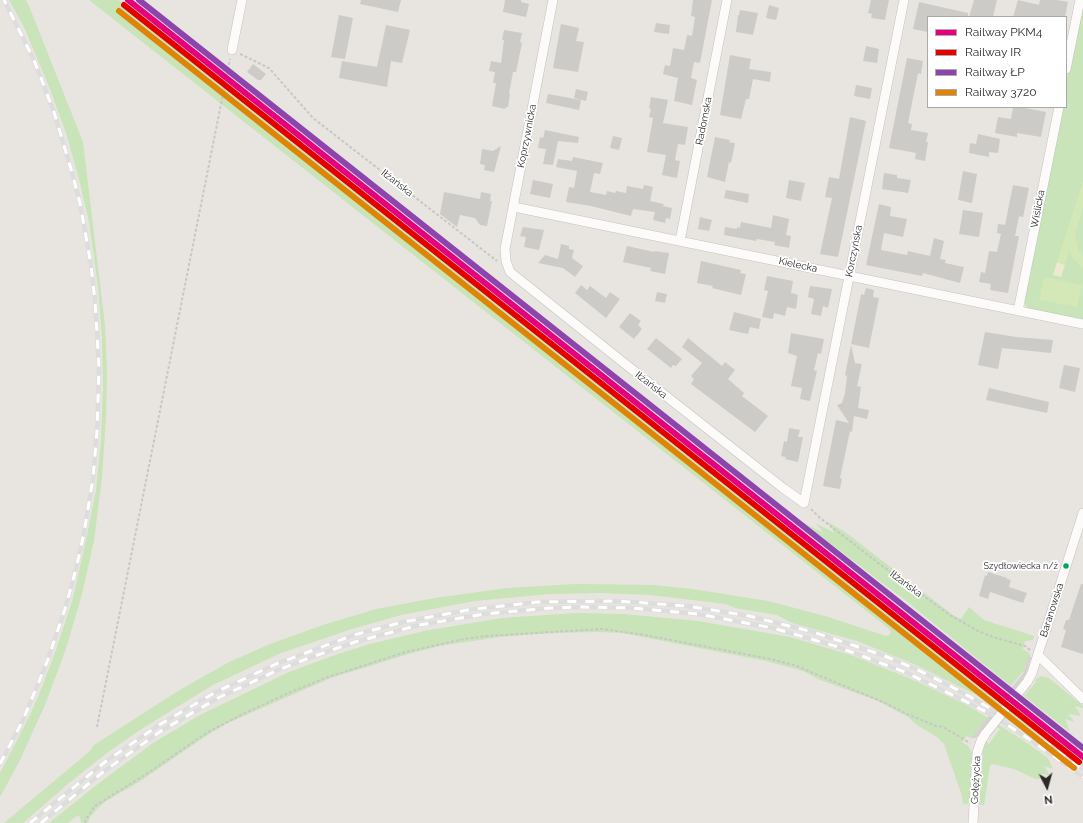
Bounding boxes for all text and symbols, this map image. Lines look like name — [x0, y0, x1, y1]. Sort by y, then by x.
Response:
legend — [927, 16, 1067, 108]
text: Railway PKM4 — [965, 25, 1042, 39]
text: Railway IR — [965, 45, 1021, 59]
text: Railway ŁP — [965, 65, 1025, 79]
text: Railway 3720 — [965, 85, 1037, 99]
street label: Radomska — [693, 96, 715, 146]
street label: Koprzywnicka — [515, 103, 539, 169]
street label: Iłżańska — [379, 167, 415, 199]
street label: Wiślicka — [1028, 189, 1048, 229]
street label: Korczyńska — [843, 224, 865, 278]
street label: Kielecka — [778, 255, 818, 275]
street label: Iłżańska — [633, 369, 669, 401]
place label: Szydłowiecka n/ż — [984, 561, 1058, 571]
marker: Szydłowiecka n/ż — [1061, 561, 1071, 571]
street label: Iłżańska — [888, 568, 924, 600]
street label: Baranowska — [1038, 581, 1066, 639]
street label: Gołężycka — [969, 756, 983, 804]
north arrow — [1027, 767, 1067, 807]
text: N — [1043, 793, 1053, 806]

